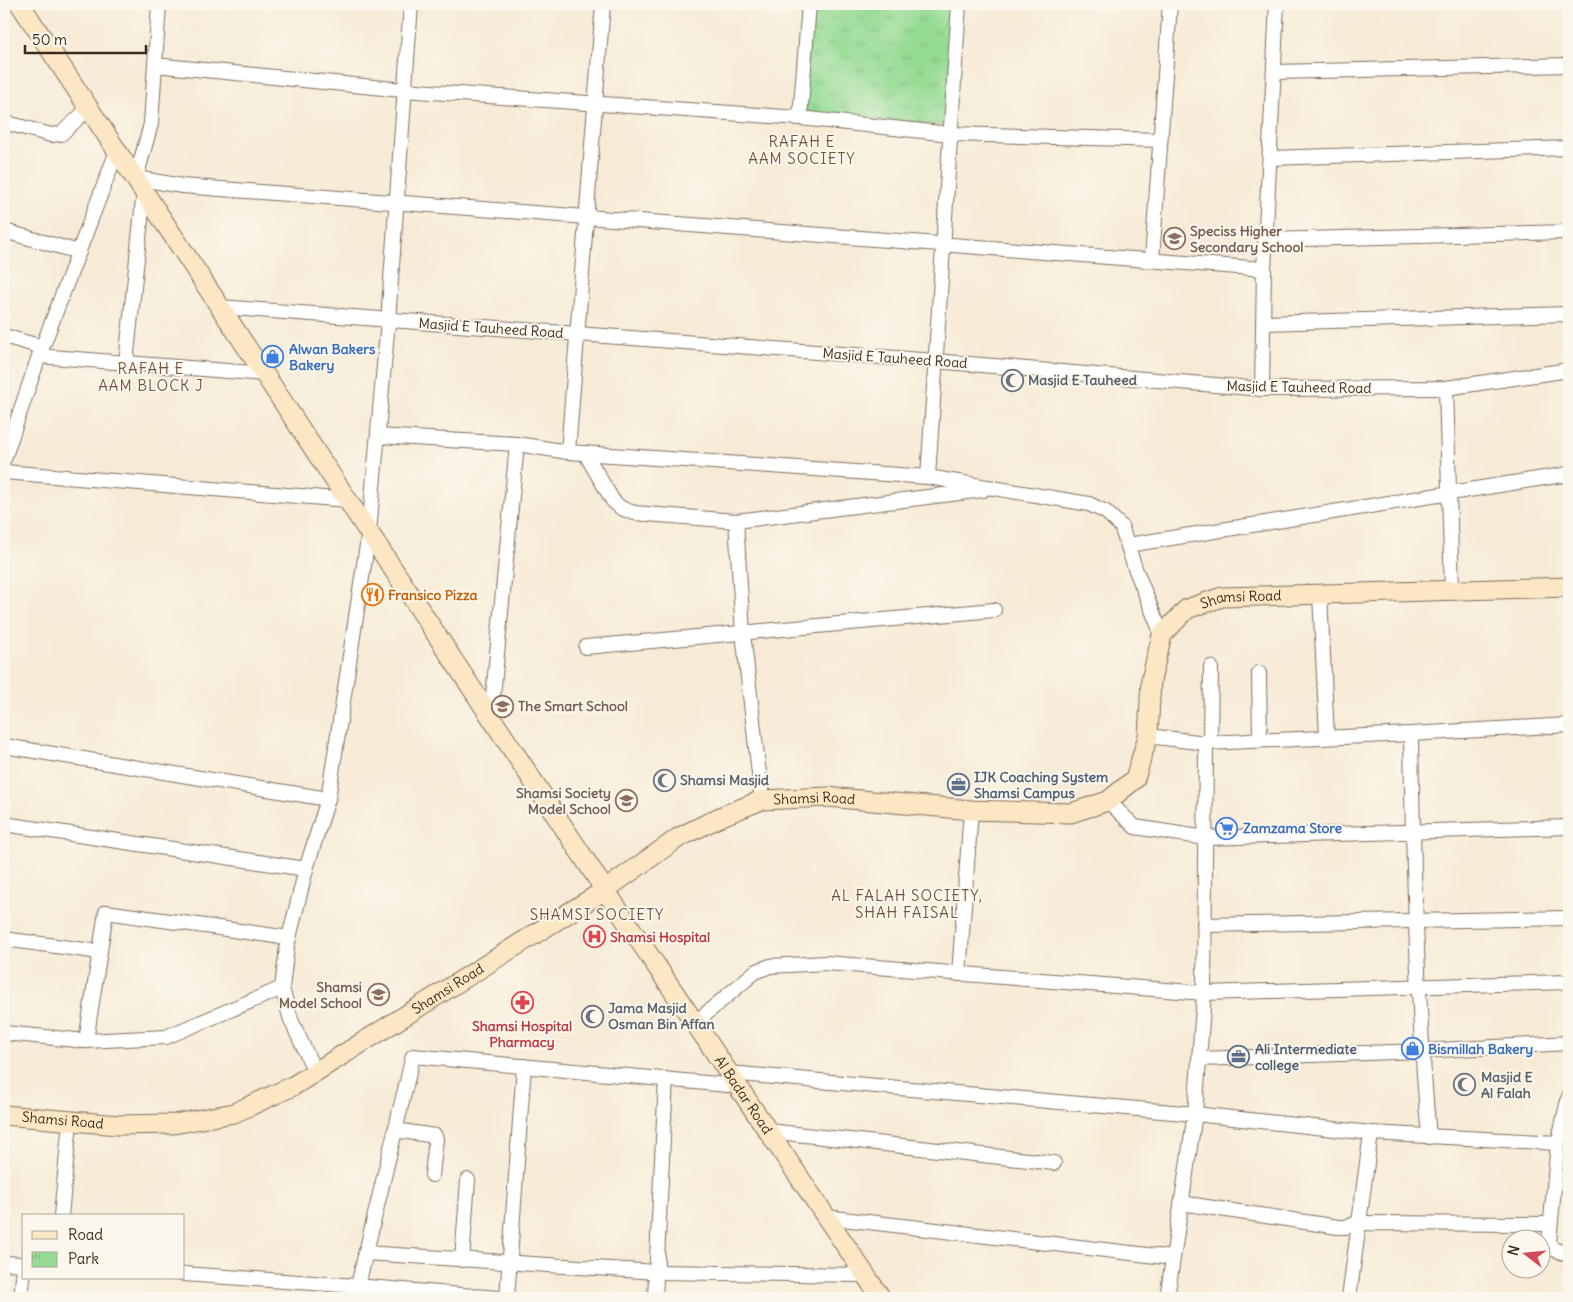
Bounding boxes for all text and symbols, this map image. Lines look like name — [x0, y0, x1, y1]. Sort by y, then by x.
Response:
scale bar — [25, 22, 146, 54]
text: 50 m — [32, 30, 67, 49]
district label: RAFAH E AAM SOCIETY — [748, 132, 856, 168]
place label: Speciss Higher Secondary School — [1190, 222, 1303, 256]
school or university icon: Speciss Higher Secondary School — [1162, 227, 1186, 251]
street label: Masjid E Tauheed Road — [418, 314, 564, 342]
place label: Alwan Bakers Bakery — [289, 340, 376, 374]
street label: Masjid E Tauheed Road — [822, 344, 968, 372]
shop icon: Alwan Bakers Bakery — [261, 345, 285, 369]
district label: RAFAH E AAM BLOCK J — [98, 359, 204, 395]
mosque icon: Masjid E Tauheed — [1000, 368, 1024, 392]
place label: Masjid E Tauheed — [1028, 371, 1138, 389]
street label: Masjid E Tauheed Road — [1226, 377, 1372, 397]
restaurant icon: Fransico Pizza — [360, 583, 384, 607]
place label: Fransico Pizza — [388, 586, 478, 604]
street label: Shamsi Road — [1198, 586, 1282, 613]
school or university icon: The Smart School — [490, 694, 514, 718]
place label: The Smart School — [518, 697, 628, 715]
mosque icon: Shamsi Masjid — [652, 768, 676, 792]
place label: IJK Coaching System Shamsi Campus — [974, 768, 1109, 802]
place label: Shamsi Masjid — [680, 771, 770, 789]
office icon: IJK Coaching System Shamsi Campus — [946, 773, 970, 797]
place label: Shamsi Society Model School — [516, 784, 611, 818]
street label: Shamsi Road — [773, 788, 856, 808]
school or university icon: Shamsi Society Model School — [615, 789, 639, 813]
supermarket icon: Zamzama Store — [1215, 816, 1239, 840]
place label: Zamzama Store — [1243, 819, 1343, 837]
district label: AL FALAH SOCIETY, SHAH FAISAL — [831, 886, 983, 922]
district label: SHAMSI SOCIETY — [530, 905, 664, 924]
hospital icon: Shamsi Hospital — [582, 925, 606, 949]
place label: Shamsi Hospital — [610, 928, 710, 946]
street label: Shamsi Road — [408, 959, 487, 1018]
place label: Shamsi Model School — [279, 978, 362, 1012]
school or university icon: Shamsi Model School — [366, 983, 390, 1007]
pharmacy icon: Shamsi Hospital Pharmacy — [510, 991, 534, 1015]
place label: Jama Masjid Osman Bin Affan — [608, 999, 715, 1033]
mosque icon: Jama Masjid Osman Bin Affan — [580, 1004, 604, 1028]
place label: Shamsi Hospital Pharmacy — [472, 1017, 572, 1051]
shop icon: Bismillah Bakery — [1400, 1037, 1424, 1061]
place label: Ali Intermediate college — [1255, 1040, 1357, 1074]
place label: Bismillah Bakery — [1428, 1040, 1533, 1058]
office icon: Ali Intermediate college — [1227, 1045, 1251, 1069]
street label: Al Badar Road — [711, 1052, 776, 1137]
place label: Masjid E Al Falah — [1481, 1068, 1533, 1102]
mosque icon: Masjid E Al Falah — [1453, 1073, 1477, 1097]
street label: Shamsi Road — [21, 1108, 104, 1133]
legend — [22, 1214, 185, 1280]
text: Road — [68, 1225, 103, 1244]
north arrow — [1500, 1230, 1550, 1280]
text: N — [1504, 1243, 1523, 1258]
text: Park — [68, 1249, 99, 1268]

